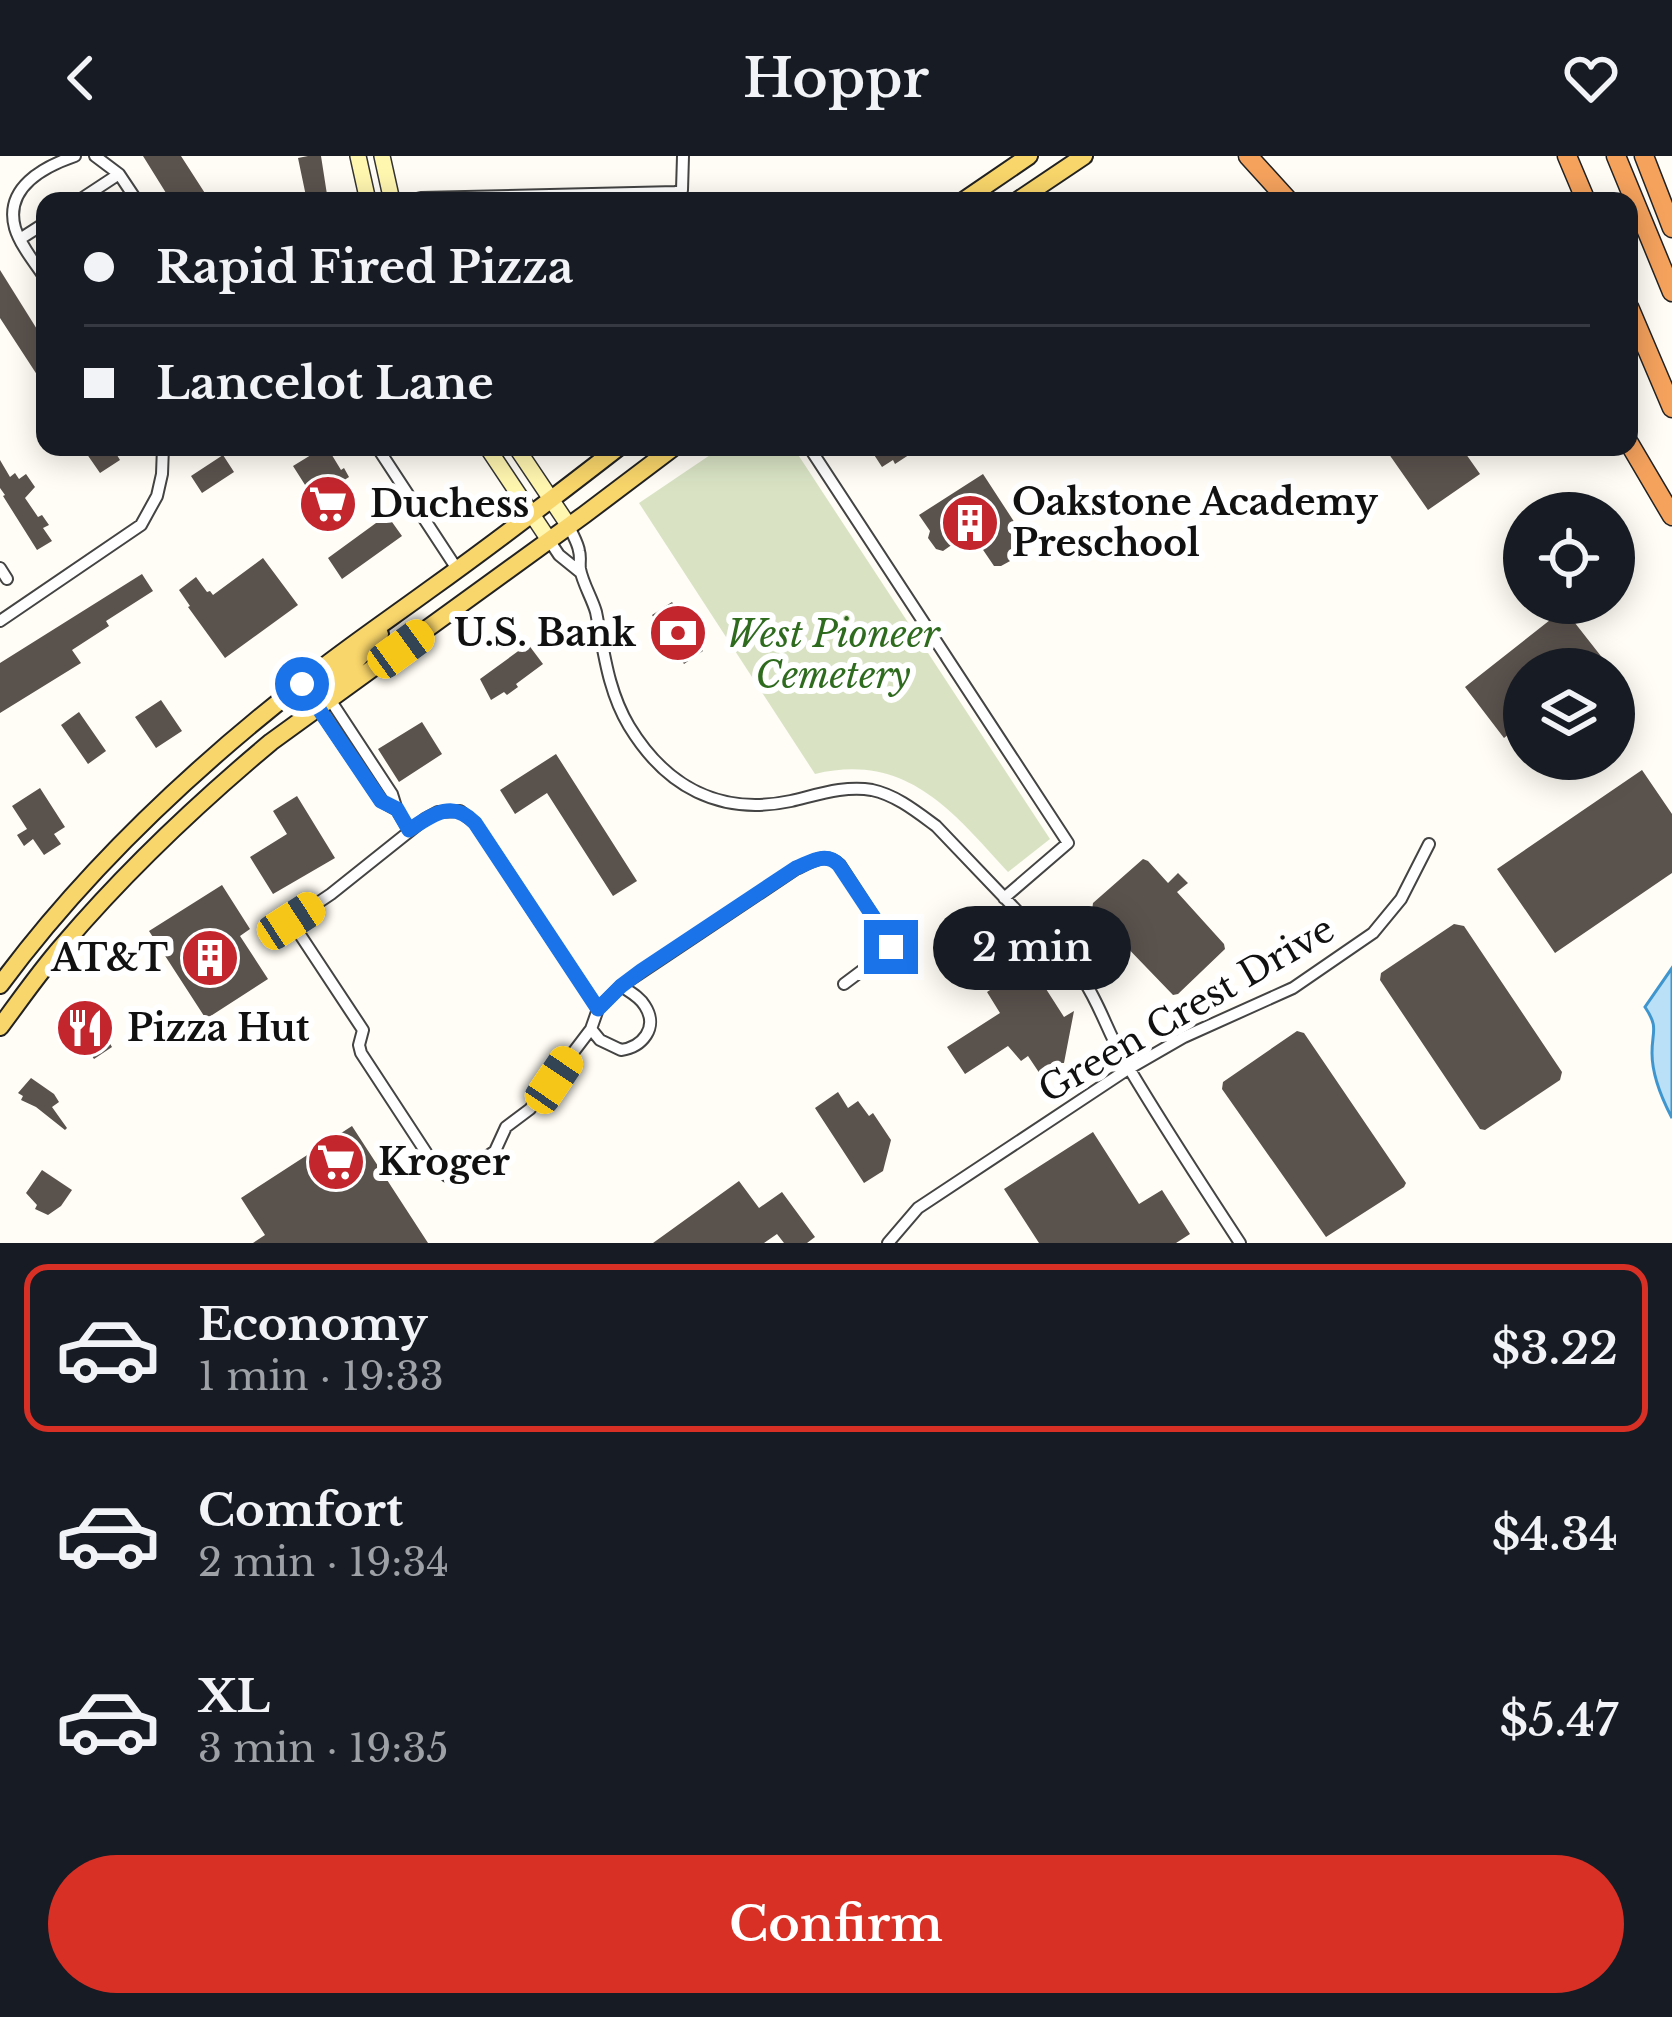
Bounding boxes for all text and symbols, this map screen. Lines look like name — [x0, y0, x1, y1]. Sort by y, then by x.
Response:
icon: back — [48, 45, 114, 111]
text: Hoppr — [743, 45, 929, 112]
icon: heart — [1558, 45, 1624, 111]
text: Rapid Fired Pizza — [156, 239, 574, 295]
text: Lancelot Lane — [156, 355, 494, 411]
supermarket icon: Duchess — [297, 473, 359, 535]
place label: Oakstone Academy Preschool — [1012, 480, 1378, 566]
place label: Duchess — [370, 482, 529, 527]
building icon: Oakstone Academy Preschool — [939, 492, 1001, 554]
map controls — [1503, 492, 1635, 780]
button: locate — [1503, 492, 1635, 624]
bank icon: U.S. Bank — [647, 602, 709, 664]
place label: U.S. Bank — [454, 611, 637, 656]
park label: West Pioneer Cemetery — [726, 612, 941, 698]
car — [361, 613, 441, 685]
button: layers — [1503, 648, 1635, 780]
route start — [275, 657, 329, 711]
car — [251, 886, 331, 956]
callout: 2 min — [933, 905, 1131, 989]
street label: Green Crest Drive — [1030, 906, 1342, 1112]
route end — [864, 920, 918, 974]
text: 2 min — [972, 923, 1092, 972]
building icon: AT&T — [179, 927, 241, 989]
place label: AT&T — [50, 936, 168, 981]
restaurant icon: Pizza Hut — [54, 997, 116, 1059]
place label: Pizza Hut — [127, 1006, 310, 1051]
car — [519, 1040, 589, 1120]
supermarket icon: Kroger — [305, 1131, 367, 1193]
place label: Kroger — [378, 1140, 510, 1185]
icon: car — [54, 1294, 162, 1402]
text: Economy — [198, 1296, 428, 1352]
text: $3.22 — [1492, 1320, 1618, 1376]
text: 1 min · 19:33 — [198, 1352, 444, 1401]
icon: car — [54, 1480, 162, 1588]
text: Comfort — [198, 1482, 403, 1538]
text: $4.34 — [1492, 1506, 1618, 1562]
text: 2 min · 19:34 — [198, 1538, 449, 1587]
icon: car — [54, 1666, 162, 1774]
text: XL — [198, 1668, 270, 1724]
text: $5.47 — [1500, 1692, 1618, 1748]
text: 3 min · 19:35 — [198, 1724, 449, 1773]
button: Confirm — [48, 1855, 1624, 1993]

